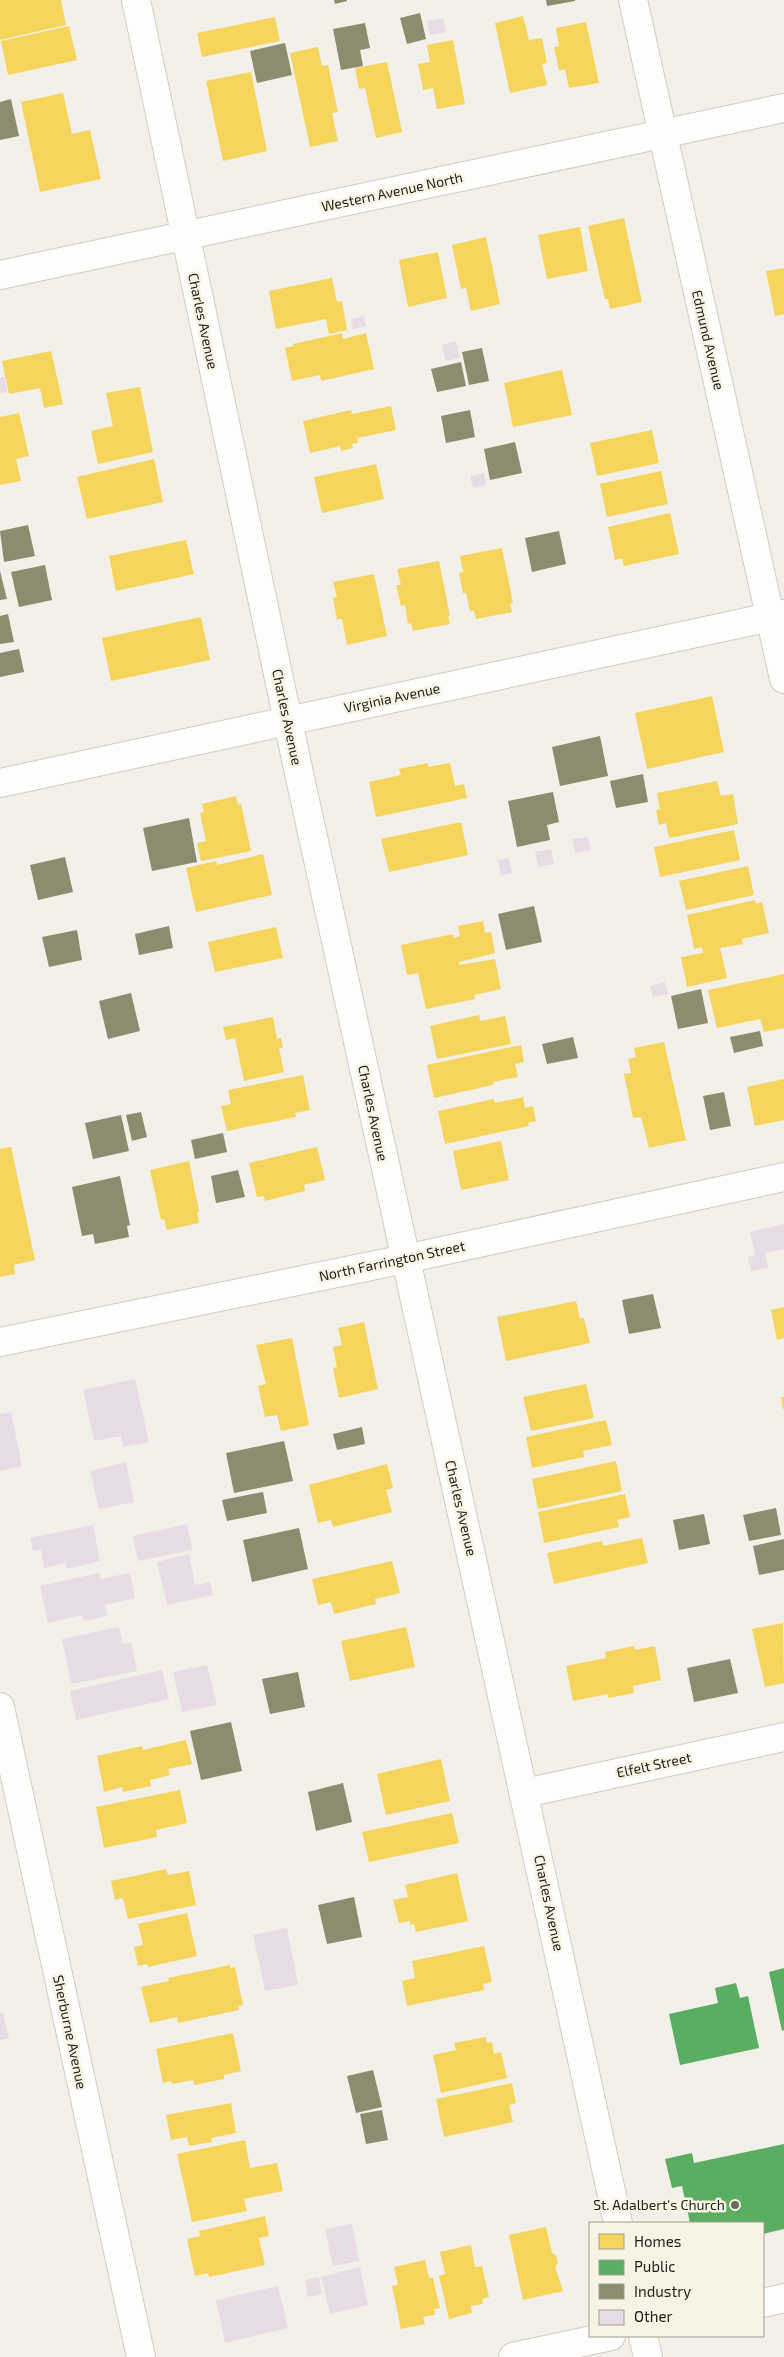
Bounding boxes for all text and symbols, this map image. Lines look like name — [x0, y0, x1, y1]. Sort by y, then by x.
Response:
street label: Western Avenue North — [320, 168, 464, 215]
street label: Charles Avenue — [185, 271, 222, 371]
street label: Edmund Avenue — [689, 288, 728, 391]
street label: Charles Avenue — [269, 667, 306, 767]
street label: Virginia Avenue — [342, 679, 442, 716]
street label: Charles Avenue — [355, 1063, 392, 1163]
street label: North Farrington Street — [317, 1237, 467, 1284]
street label: Charles Avenue — [442, 1458, 481, 1557]
street label: Elfelt Street — [615, 1748, 693, 1781]
street label: Charles Avenue — [531, 1853, 568, 1953]
street label: Sherburne Avenue — [50, 1973, 91, 2090]
place label: St. Adalbert's Church — [593, 2196, 725, 2213]
marker: St. Adalbert's Church — [729, 2199, 741, 2211]
legend — [589, 2222, 764, 2337]
text: Homes — [634, 2232, 681, 2250]
text: Public — [634, 2257, 675, 2275]
text: Industry — [634, 2282, 691, 2300]
text: Other — [634, 2307, 673, 2325]

